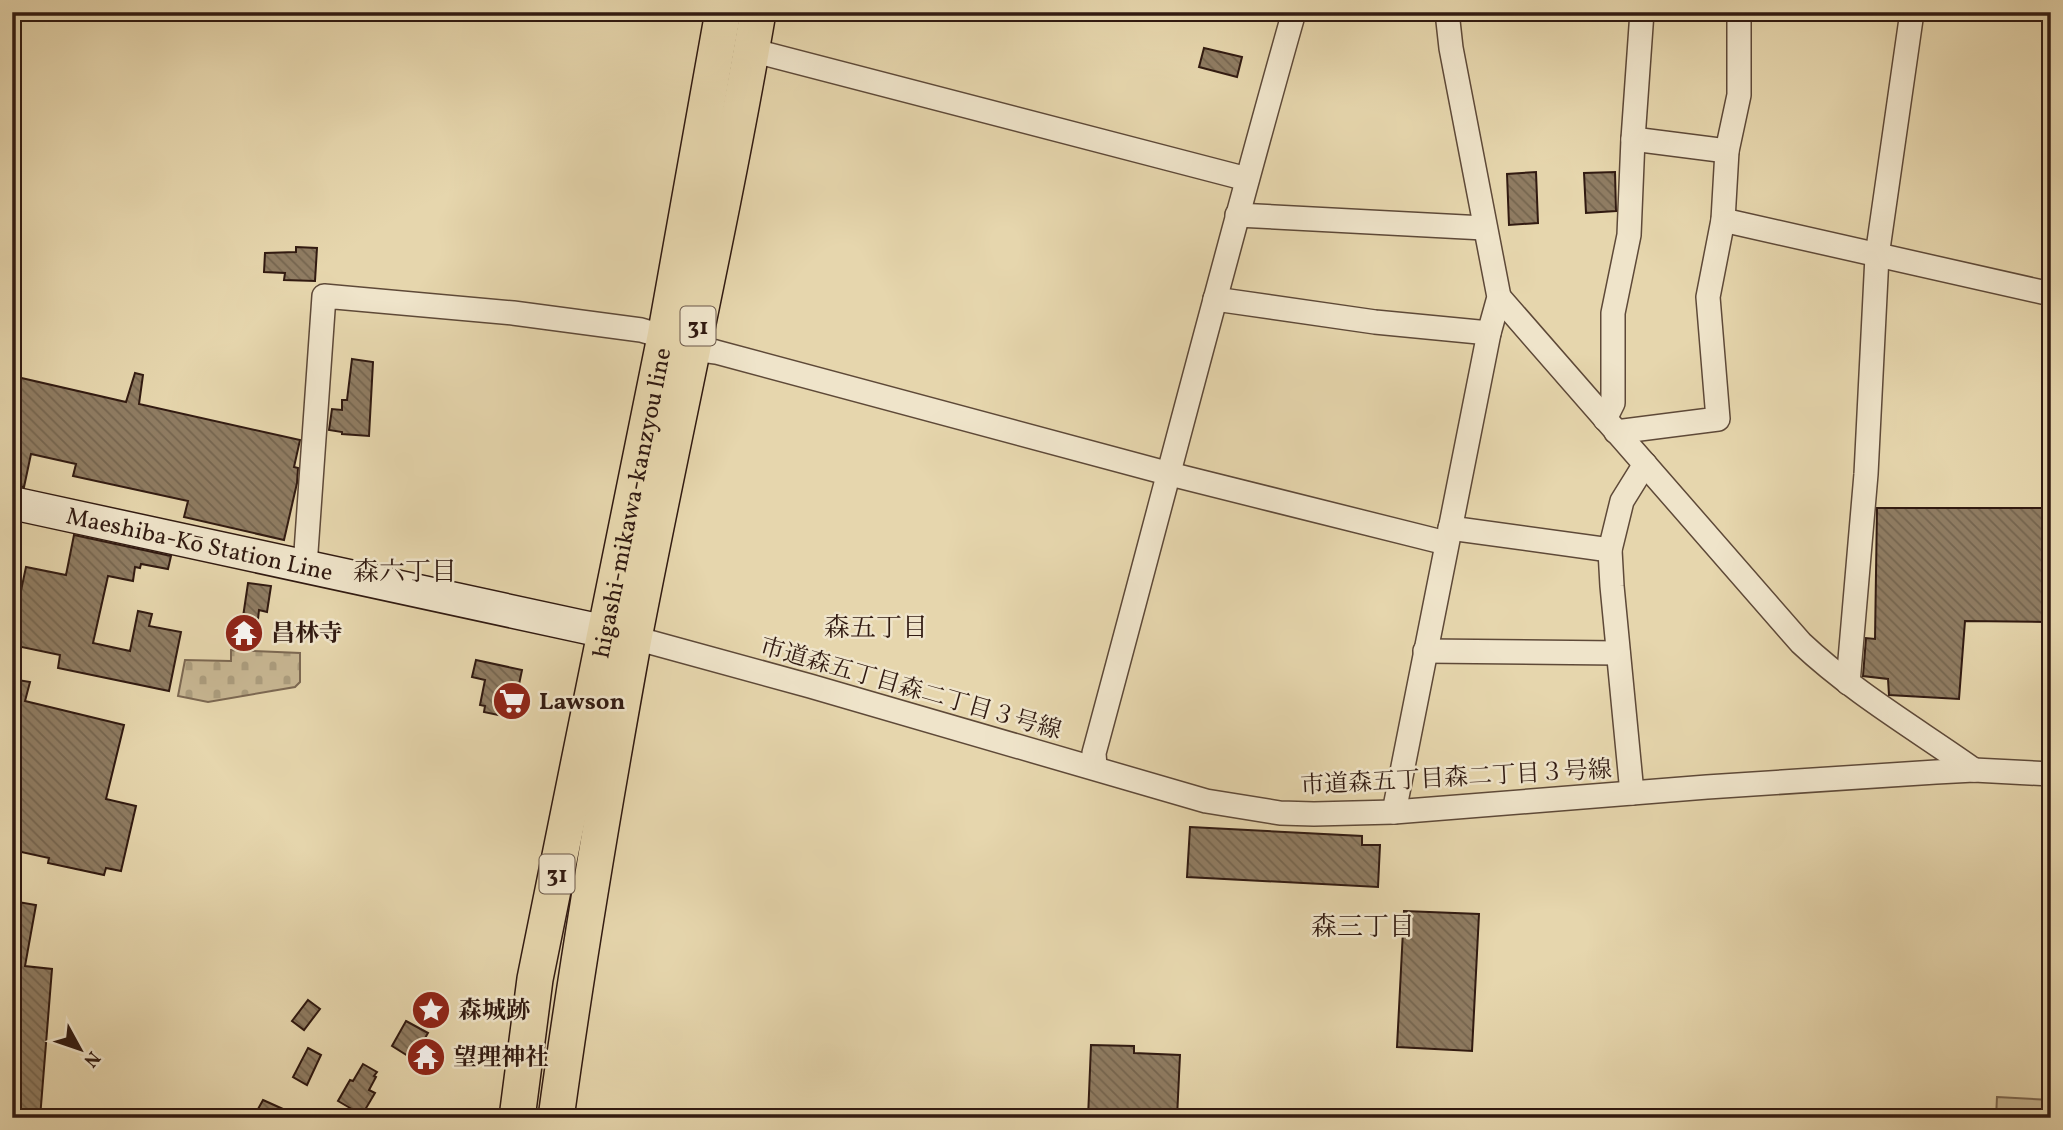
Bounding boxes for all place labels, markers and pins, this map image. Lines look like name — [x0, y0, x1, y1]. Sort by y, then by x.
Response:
temple icon: 昌林寺 — [223, 612, 265, 654]
place label: 昌林寺 — [271, 618, 343, 652]
supermarket icon: Lawson — [491, 680, 533, 722]
place label: Lawson — [539, 686, 625, 720]
place icon: 森城跡 — [410, 989, 452, 1031]
place label: 森城跡 — [458, 995, 530, 1029]
temple icon: 望理神社 — [405, 1036, 447, 1078]
place label: 望理神社 — [453, 1042, 549, 1076]

